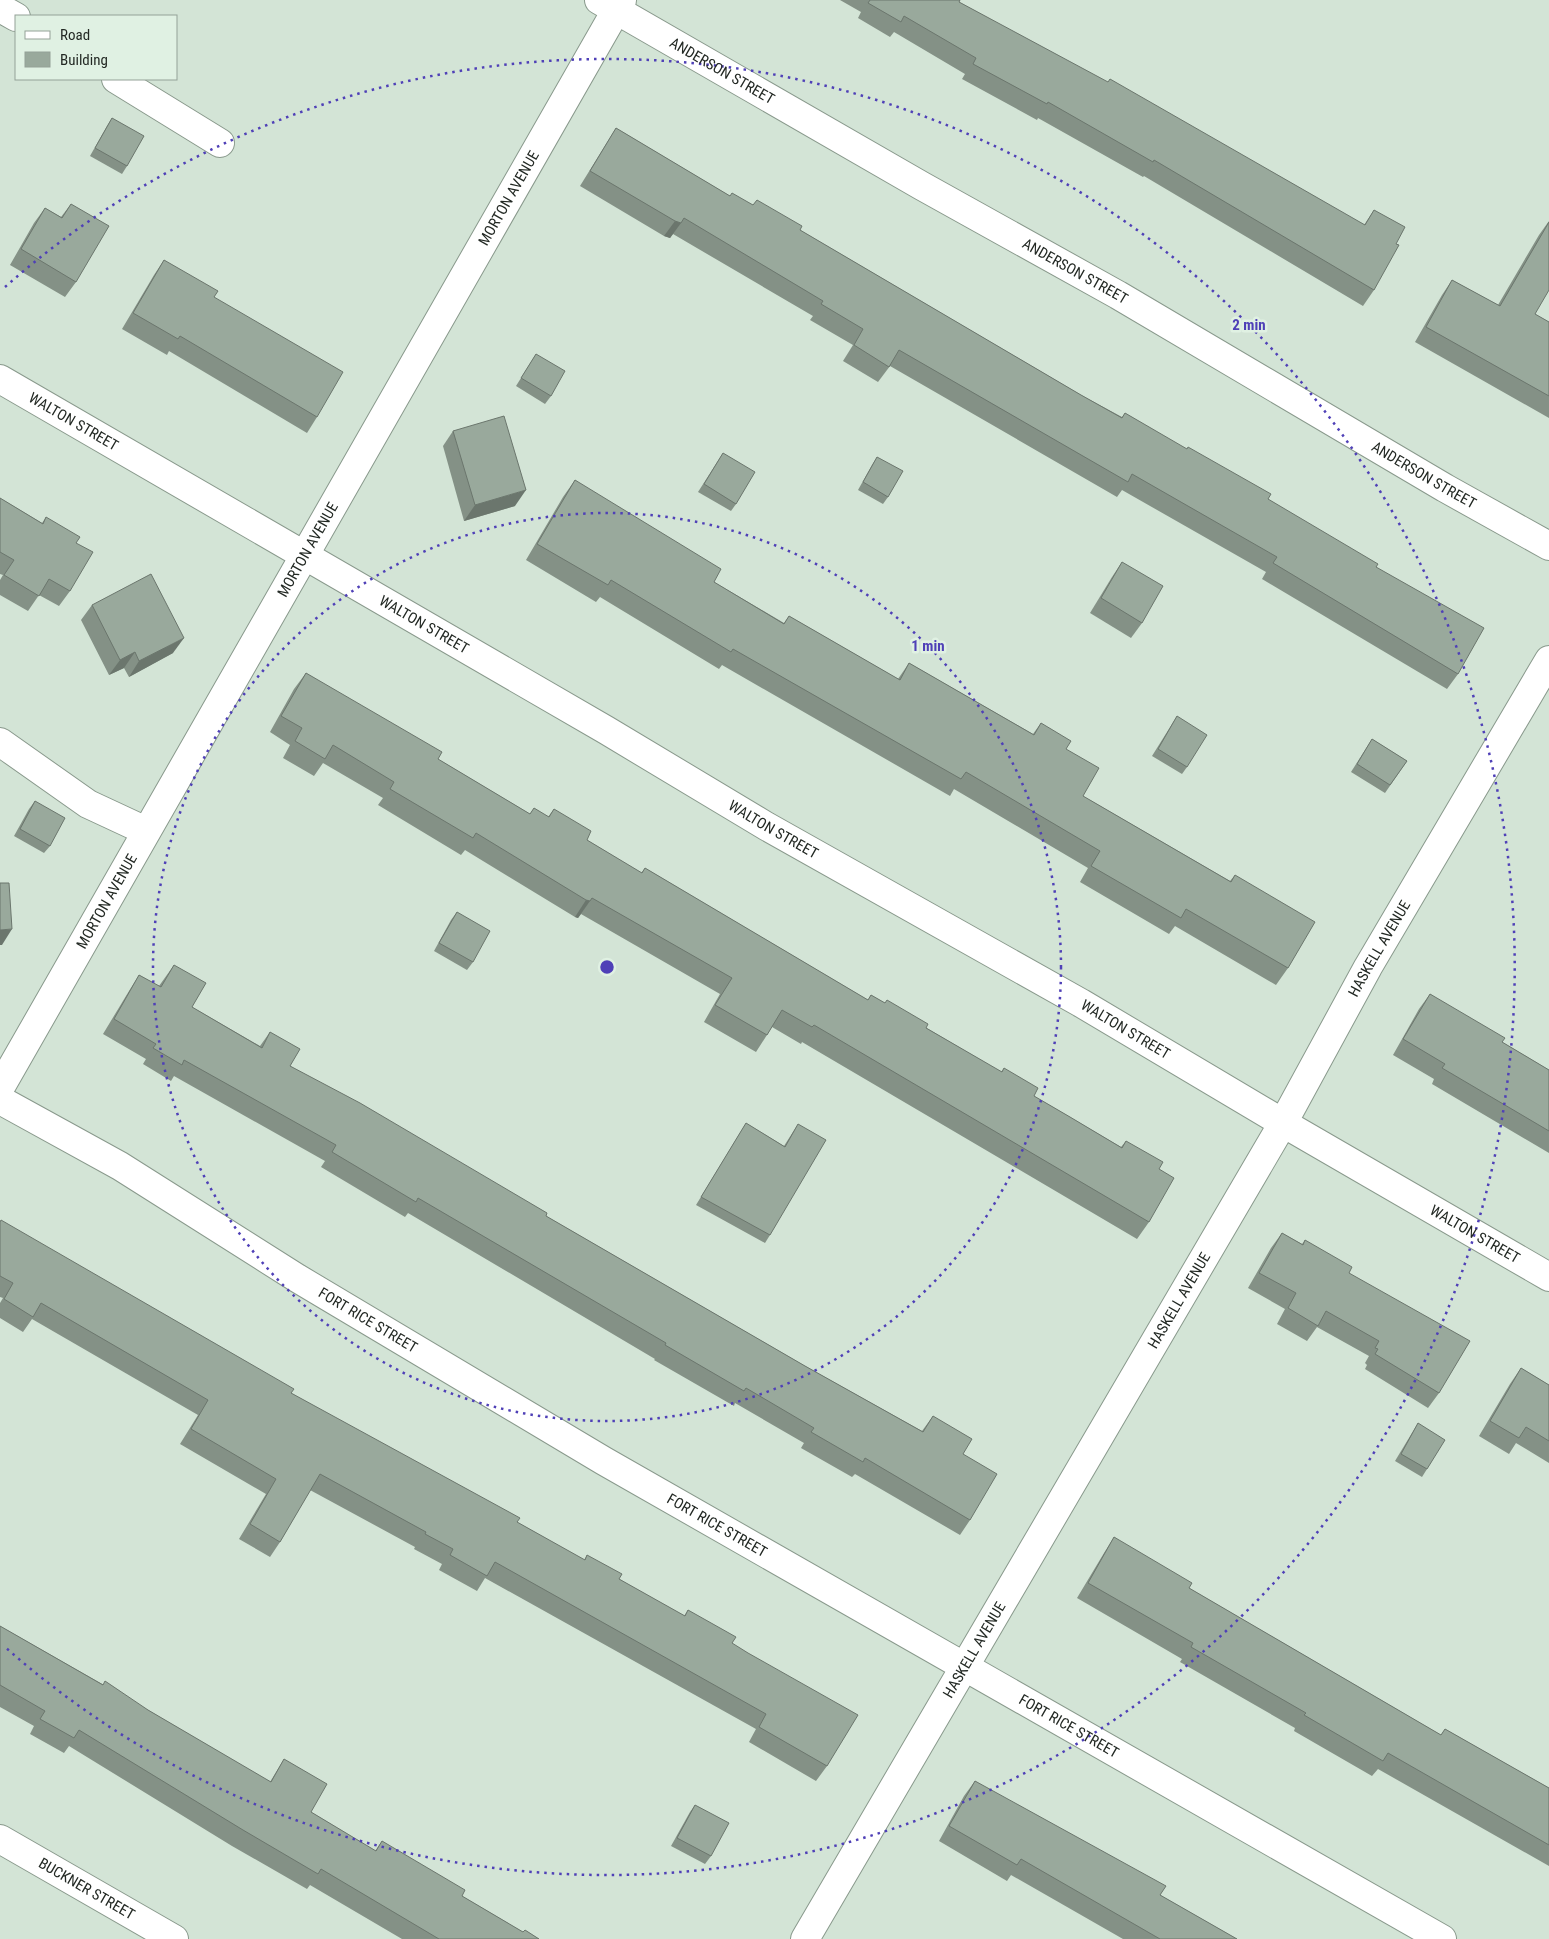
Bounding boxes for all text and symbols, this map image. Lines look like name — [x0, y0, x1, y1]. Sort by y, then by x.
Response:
legend — [15, 15, 178, 80]
text: Road — [60, 26, 90, 44]
street label: ANDERSON STREET — [666, 34, 778, 108]
text: Building — [60, 51, 108, 69]
street label: MORTON AVENUE — [475, 148, 543, 249]
street label: ANDERSON STREET — [1019, 235, 1131, 308]
text: 2 min — [1232, 316, 1266, 334]
street label: WALTON STREET — [25, 389, 122, 455]
street label: ANDERSON STREET — [1368, 438, 1479, 513]
street label: MORTON AVENUE — [274, 499, 342, 600]
street label: WALTON STREET — [376, 592, 472, 658]
text: 1 min — [911, 637, 945, 655]
street label: WALTON STREET — [725, 797, 822, 863]
street label: MORTON AVENUE — [73, 851, 141, 952]
street label: HASKELL AVENUE — [1345, 897, 1414, 1000]
centre of rings — [598, 958, 616, 976]
street label: WALTON STREET — [1078, 996, 1174, 1063]
street label: WALTON STREET — [1427, 1201, 1523, 1267]
street label: HASKELL AVENUE — [1144, 1249, 1214, 1352]
street label: FORT RICE STREET — [315, 1284, 421, 1357]
street label: FORT RICE STREET — [664, 1490, 770, 1561]
street label: HASKELL AVENUE — [939, 1599, 1009, 1701]
street label: FORT RICE STREET — [1016, 1691, 1122, 1762]
street label: BUCKNER STREET — [35, 1854, 138, 1924]

